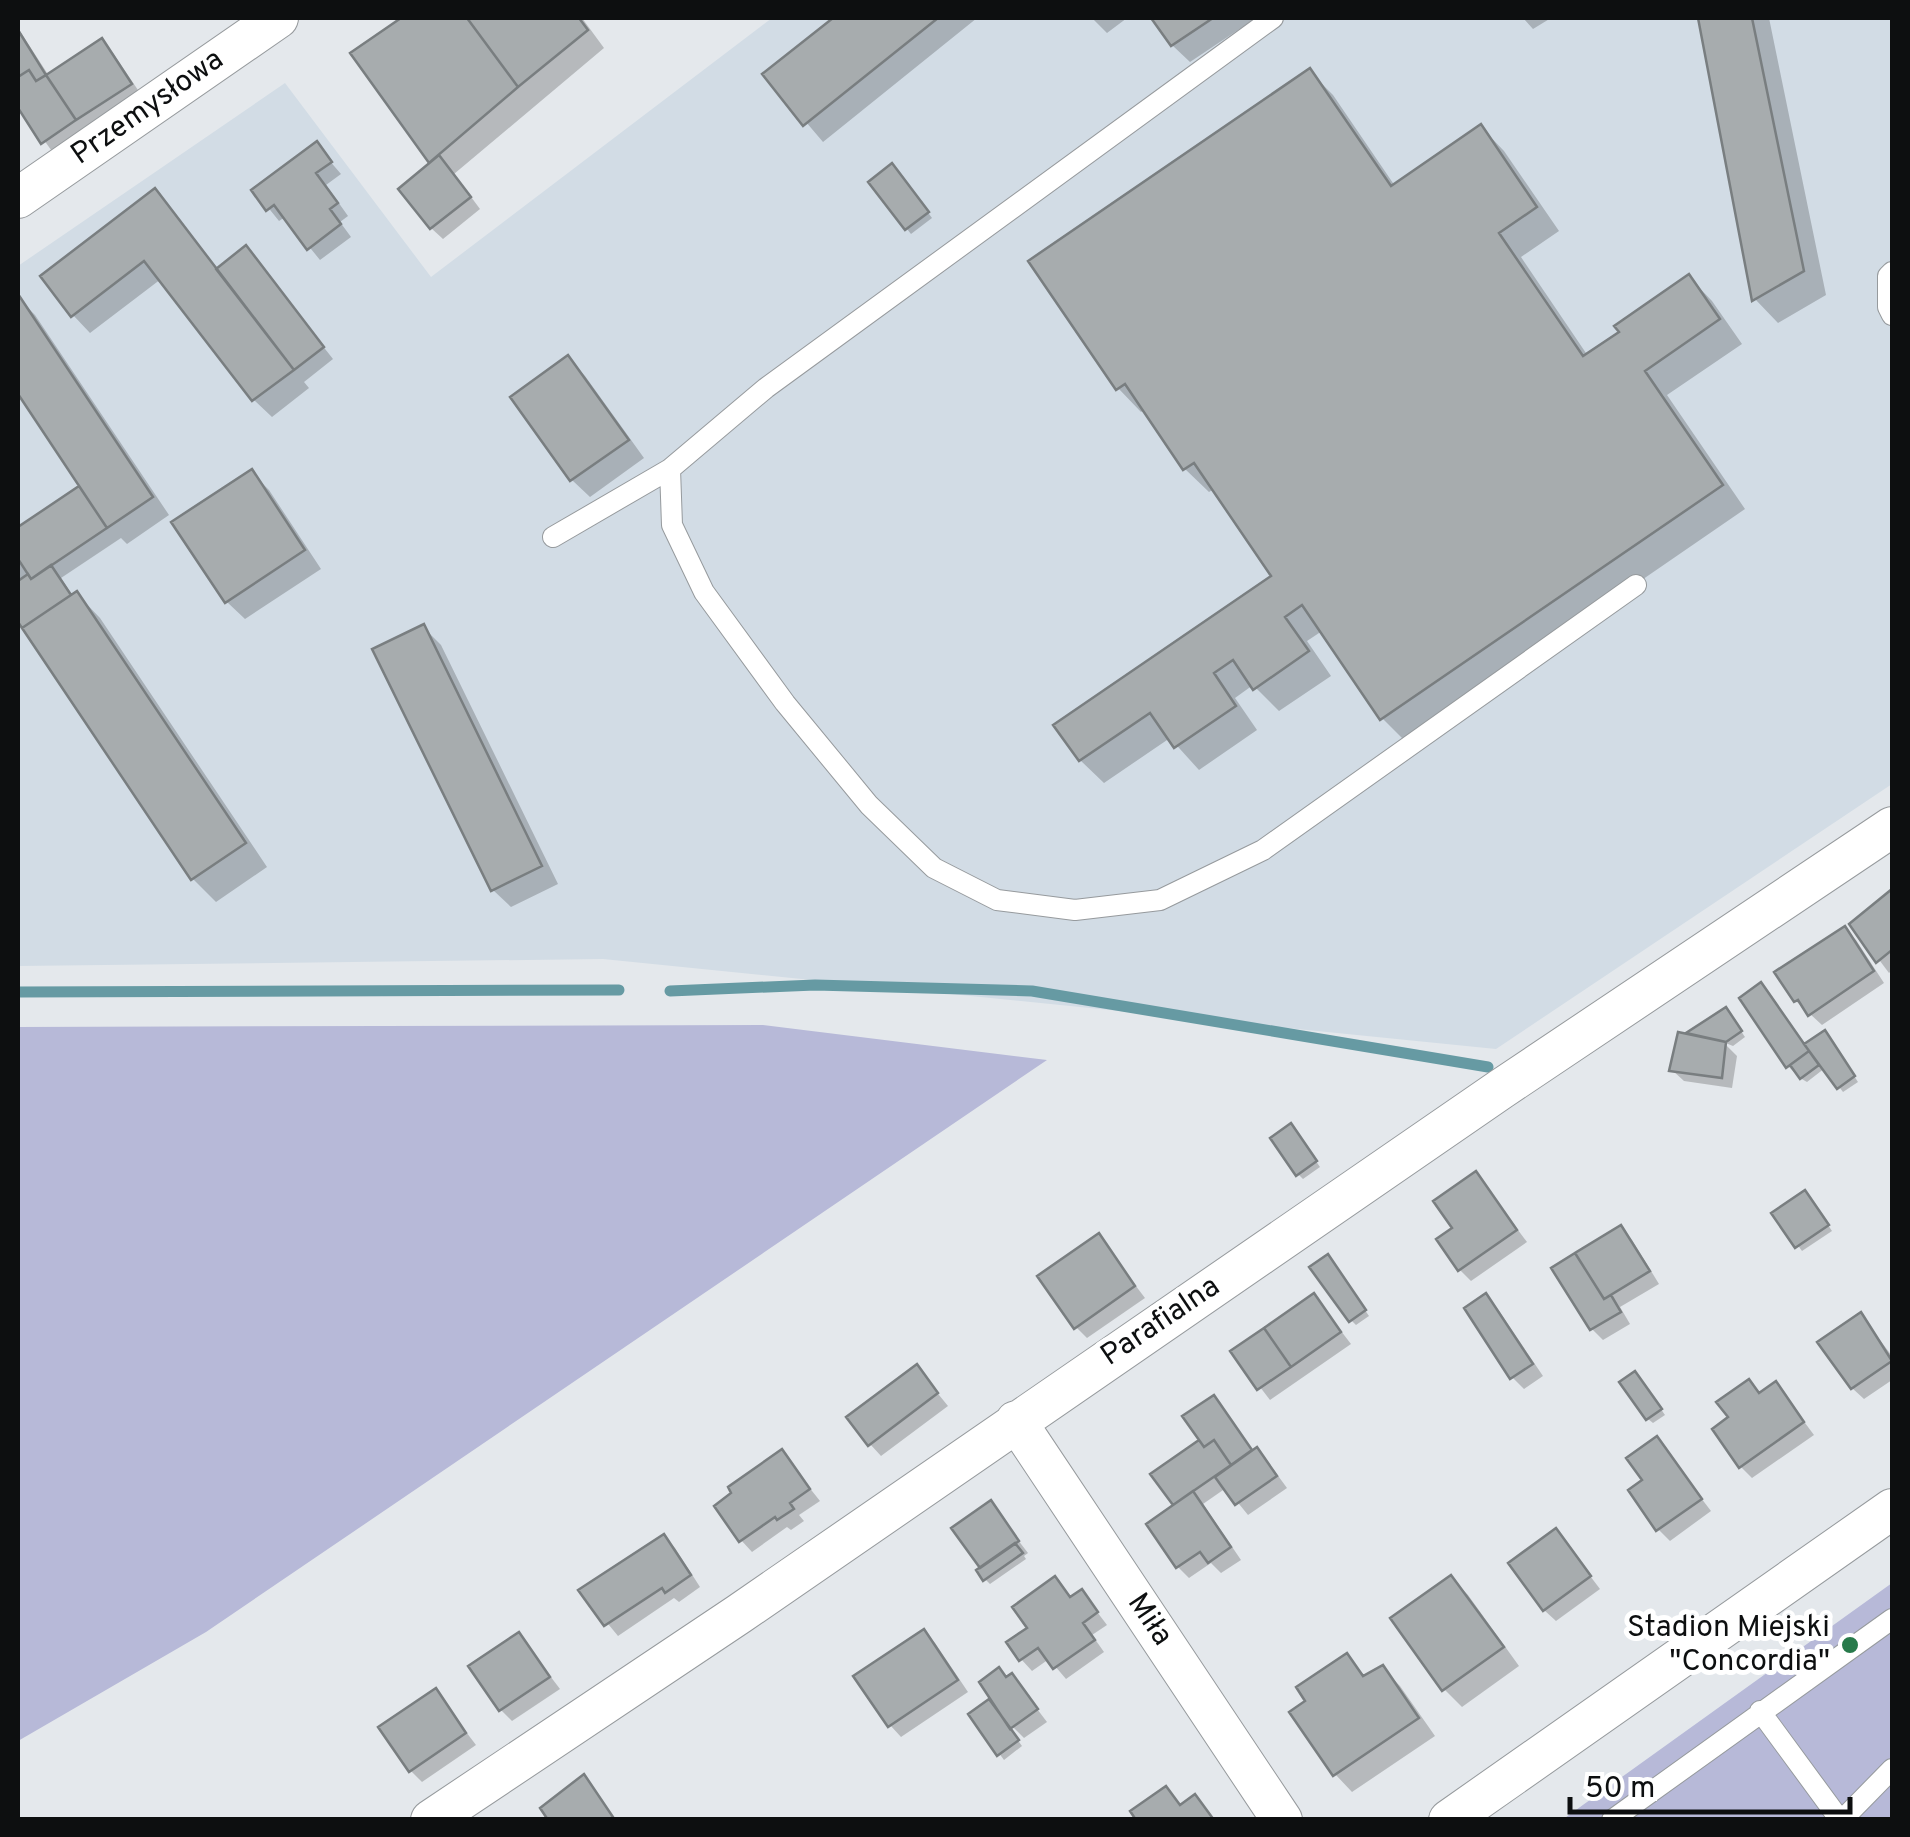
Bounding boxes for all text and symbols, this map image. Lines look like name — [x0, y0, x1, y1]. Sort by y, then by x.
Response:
street label: Przemysłowa — [65, 42, 231, 174]
street label: Parafialna — [1095, 1269, 1227, 1375]
street label: Miła — [1118, 1587, 1180, 1653]
place label: Stadion Miejski "Concordia" — [1627, 1610, 1830, 1681]
marker: Stadion Miejski "Concordia" — [1839, 1634, 1861, 1656]
scale bar — [1570, 1752, 1850, 1814]
text: 50 m — [1585, 1771, 1655, 1808]

